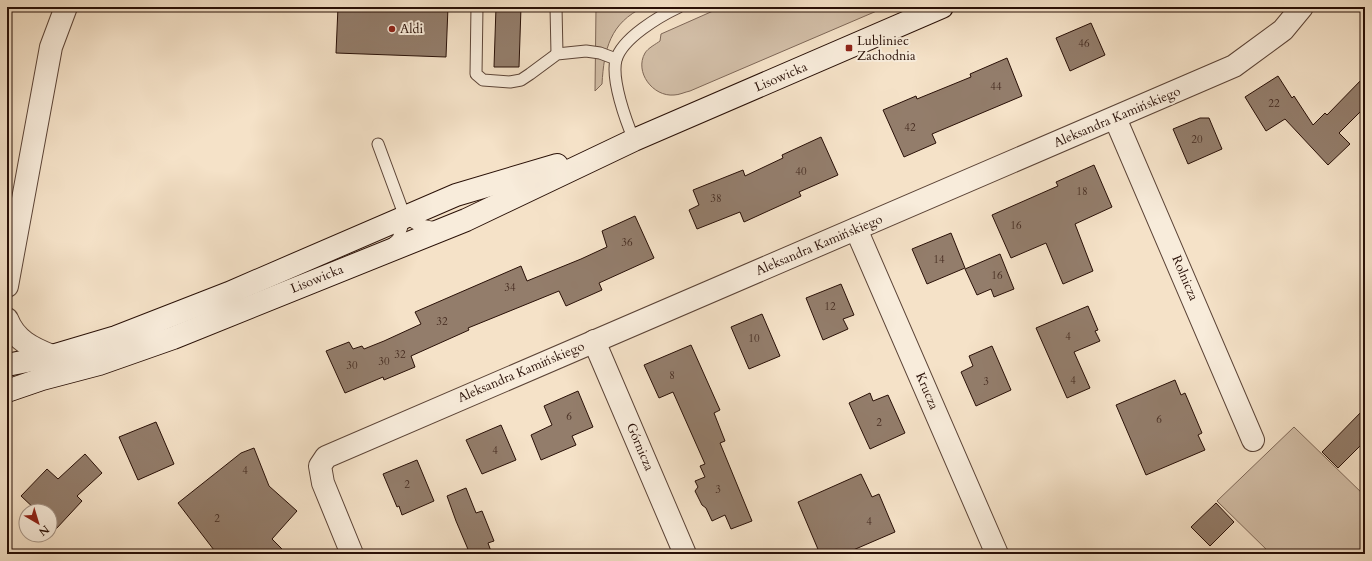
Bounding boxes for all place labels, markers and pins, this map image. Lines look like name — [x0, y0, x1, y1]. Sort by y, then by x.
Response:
place label: Aldi — [400, 20, 423, 38]
marker: Aldi — [387, 24, 397, 34]
place label: Lubliniec Zachodnia — [857, 32, 916, 65]
marker: Lubliniec Zachodnia — [844, 43, 854, 53]

